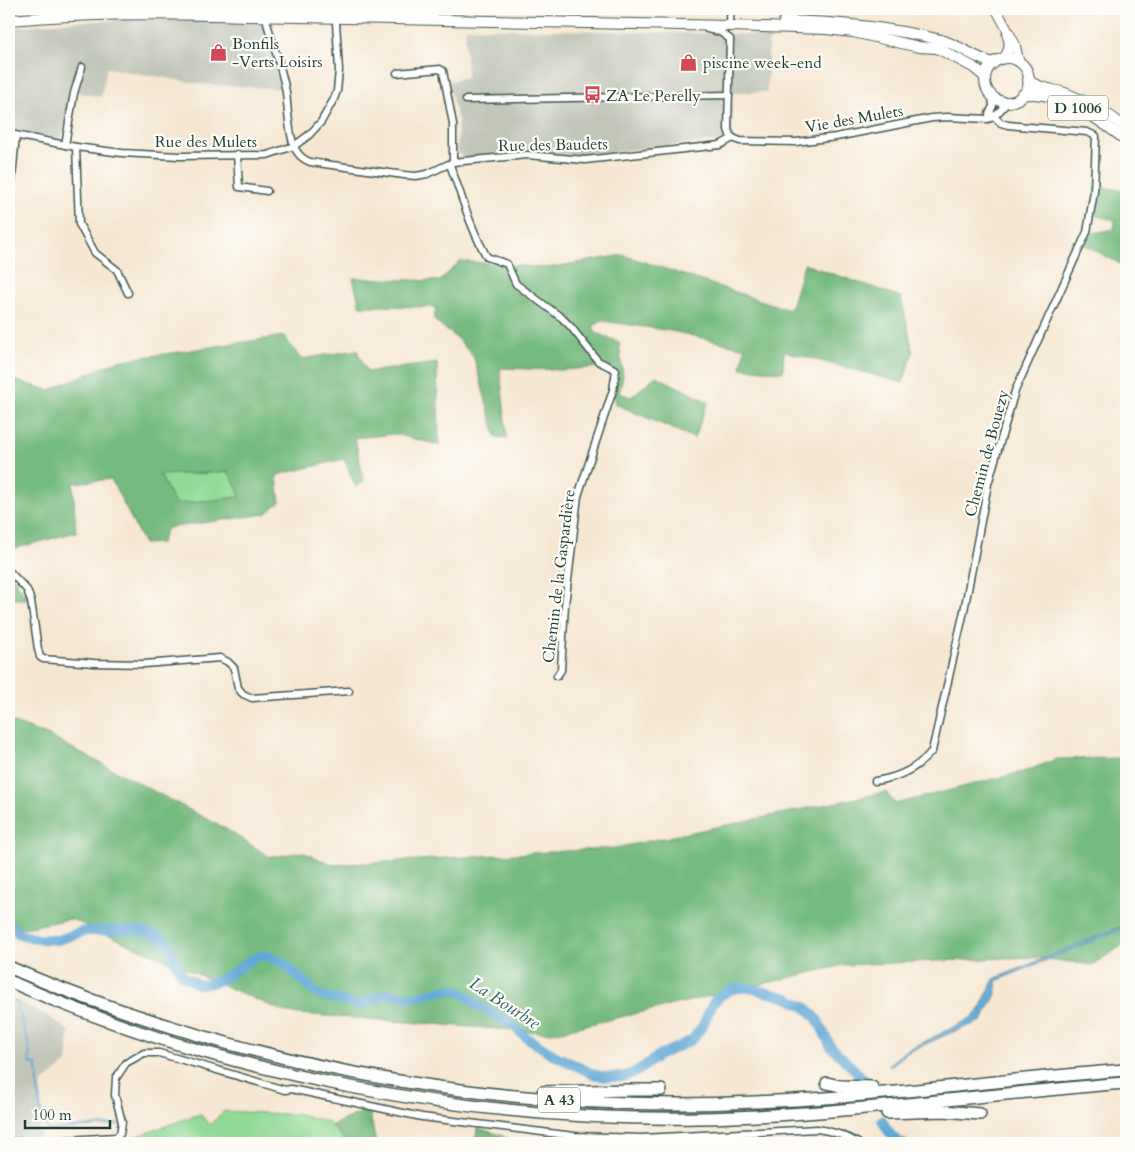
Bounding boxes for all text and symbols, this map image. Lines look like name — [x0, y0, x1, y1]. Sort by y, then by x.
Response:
place label: Bonfils -Verts Loisirs — [232, 33, 323, 73]
shop icon: Bonfils -Verts Loisirs — [208, 42, 228, 62]
shop icon: piscine week-end — [679, 52, 699, 72]
place label: piscine week-end — [703, 52, 822, 74]
bus stop icon: ZA Le Perelly — [582, 85, 602, 105]
place label: ZA Le Perelly — [606, 85, 701, 107]
road number: D 1006 — [1048, 96, 1108, 120]
street label: Vie des Mulets — [804, 100, 905, 138]
street label: Rue des Mulets — [155, 131, 257, 153]
street label: Rue des Baudets — [498, 133, 608, 157]
street label: Chemin de Bouezy — [959, 387, 1015, 519]
street label: Chemin de la Gaspardière — [537, 488, 581, 664]
water label: La Bourbre — [464, 971, 546, 1036]
road number: A 43 — [538, 1088, 580, 1112]
scale bar — [25, 1097, 110, 1129]
text: 100 m — [32, 1105, 72, 1125]

